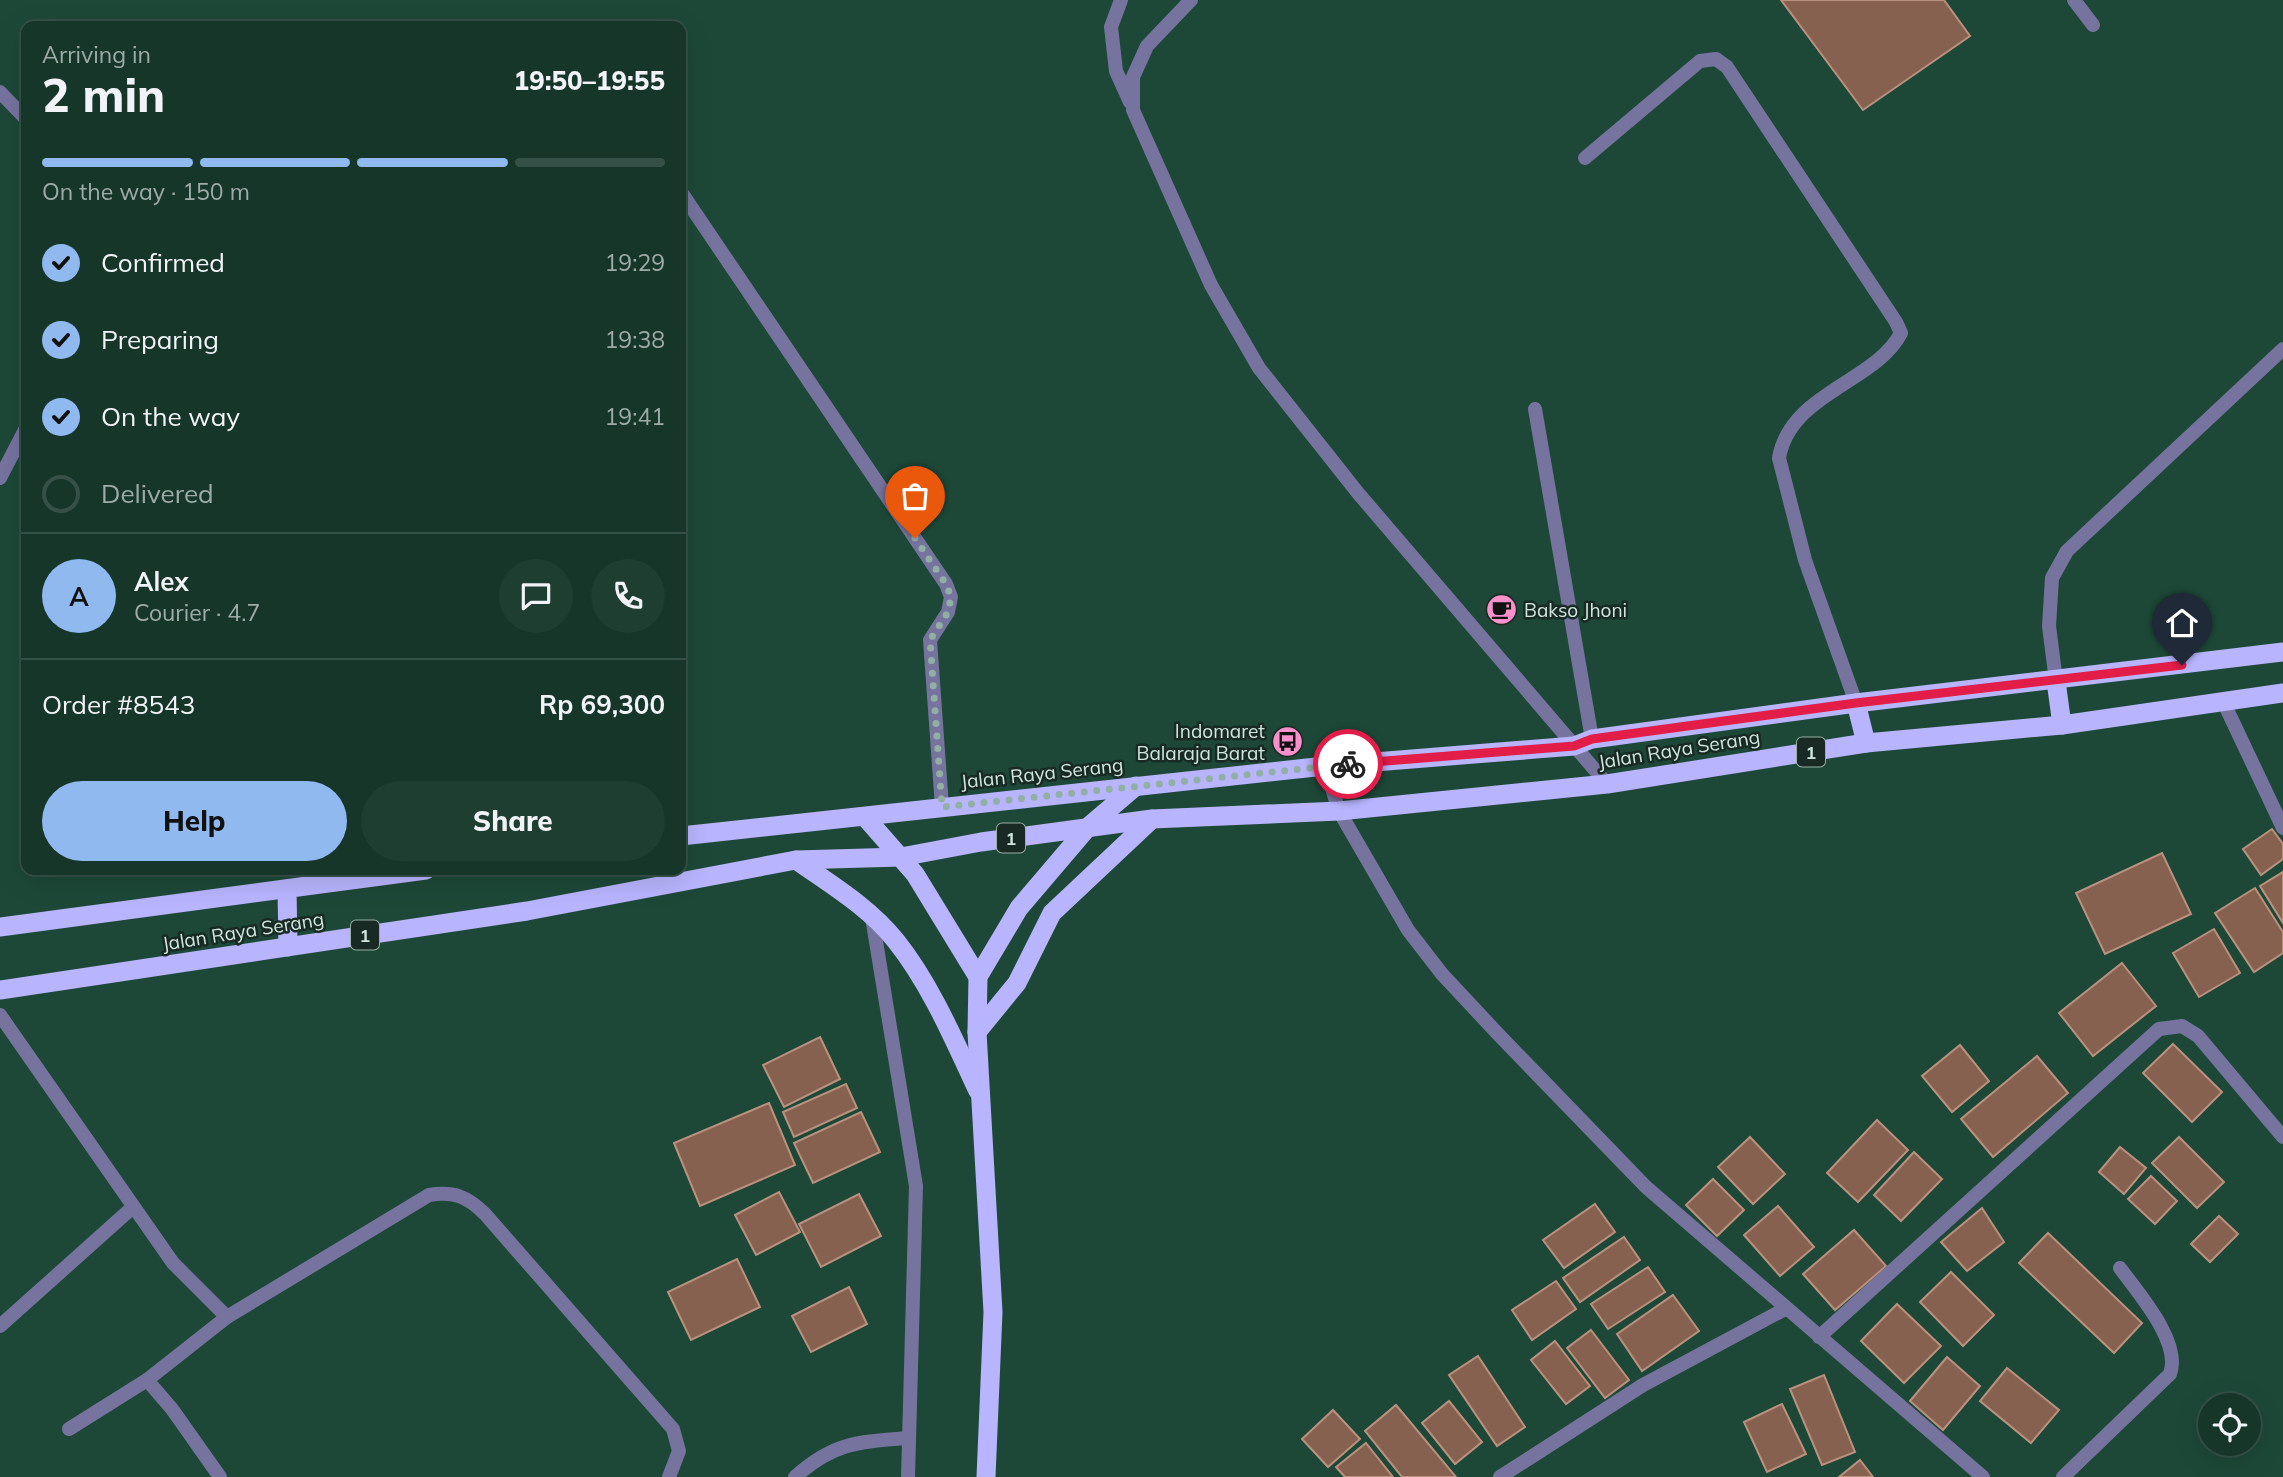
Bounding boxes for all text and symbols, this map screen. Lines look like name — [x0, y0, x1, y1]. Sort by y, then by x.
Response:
text: Arriving in — [42, 40, 151, 69]
text: 19:50–19:55 — [514, 64, 665, 97]
text: 2 min — [42, 66, 165, 124]
text: On the way · 150 m — [42, 177, 250, 206]
icon: check — [42, 244, 80, 282]
text: Confirmed — [101, 246, 225, 279]
text: 19:29 — [605, 248, 665, 277]
icon: check — [42, 321, 80, 359]
text: Preparing — [101, 323, 219, 356]
text: 19:38 — [605, 325, 665, 354]
icon: check — [42, 398, 80, 436]
text: On the way — [101, 400, 240, 433]
text: 19:41 — [605, 402, 665, 431]
pin — [885, 466, 945, 538]
text: Delivered — [101, 477, 214, 510]
icon: bag — [896, 477, 934, 515]
button: chat — [499, 559, 573, 633]
button: phone — [591, 559, 665, 633]
text: Alex — [134, 565, 189, 598]
text: A — [69, 580, 89, 613]
cafe icon: Bakso Jhoni — [1484, 593, 1518, 627]
pin — [2152, 593, 2212, 665]
text: Courier · 4.7 — [134, 598, 260, 627]
place label: Bakso Jhoni — [1524, 598, 1627, 622]
icon: home — [2163, 604, 2201, 642]
text: Order #8543 — [42, 688, 195, 721]
text: Rp 69,300 — [539, 688, 665, 721]
place label: Indomaret Balaraja Barat — [1137, 719, 1265, 765]
street label: Jalan Raya Serang — [1596, 724, 1762, 774]
bus stop icon: Indomaret Balaraja Barat — [1271, 725, 1305, 759]
courier — [1313, 729, 1383, 799]
road number: 1 — [1797, 738, 1825, 766]
icon: bike — [1329, 745, 1367, 783]
street label: Jalan Raya Serang — [960, 753, 1124, 793]
button: Help — [42, 781, 347, 861]
button: Share — [361, 781, 665, 861]
road number: 1 — [997, 824, 1025, 852]
street label: Jalan Raya Serang — [160, 906, 326, 956]
road number: 1 — [351, 920, 379, 950]
map controls — [2198, 1393, 2261, 1456]
button: locate — [2198, 1393, 2261, 1456]

